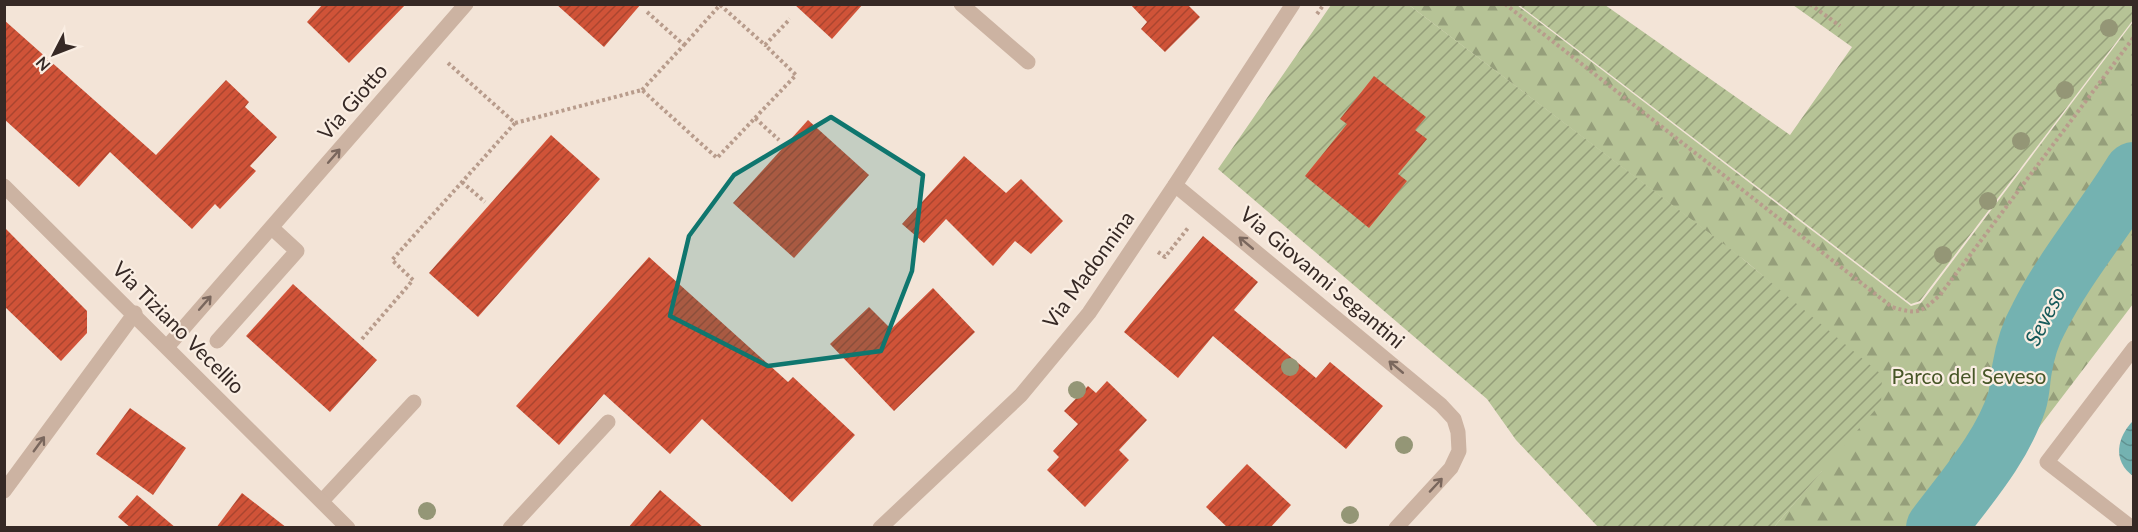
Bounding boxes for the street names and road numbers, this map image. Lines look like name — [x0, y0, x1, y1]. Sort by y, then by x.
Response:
street label: Via Giotto — [312, 58, 392, 144]
street label: Via Giovanni Segantini — [1236, 201, 1410, 353]
street label: Via Madonnina — [1037, 206, 1139, 333]
street label: Via Tiziano Vecellio — [108, 256, 250, 398]

